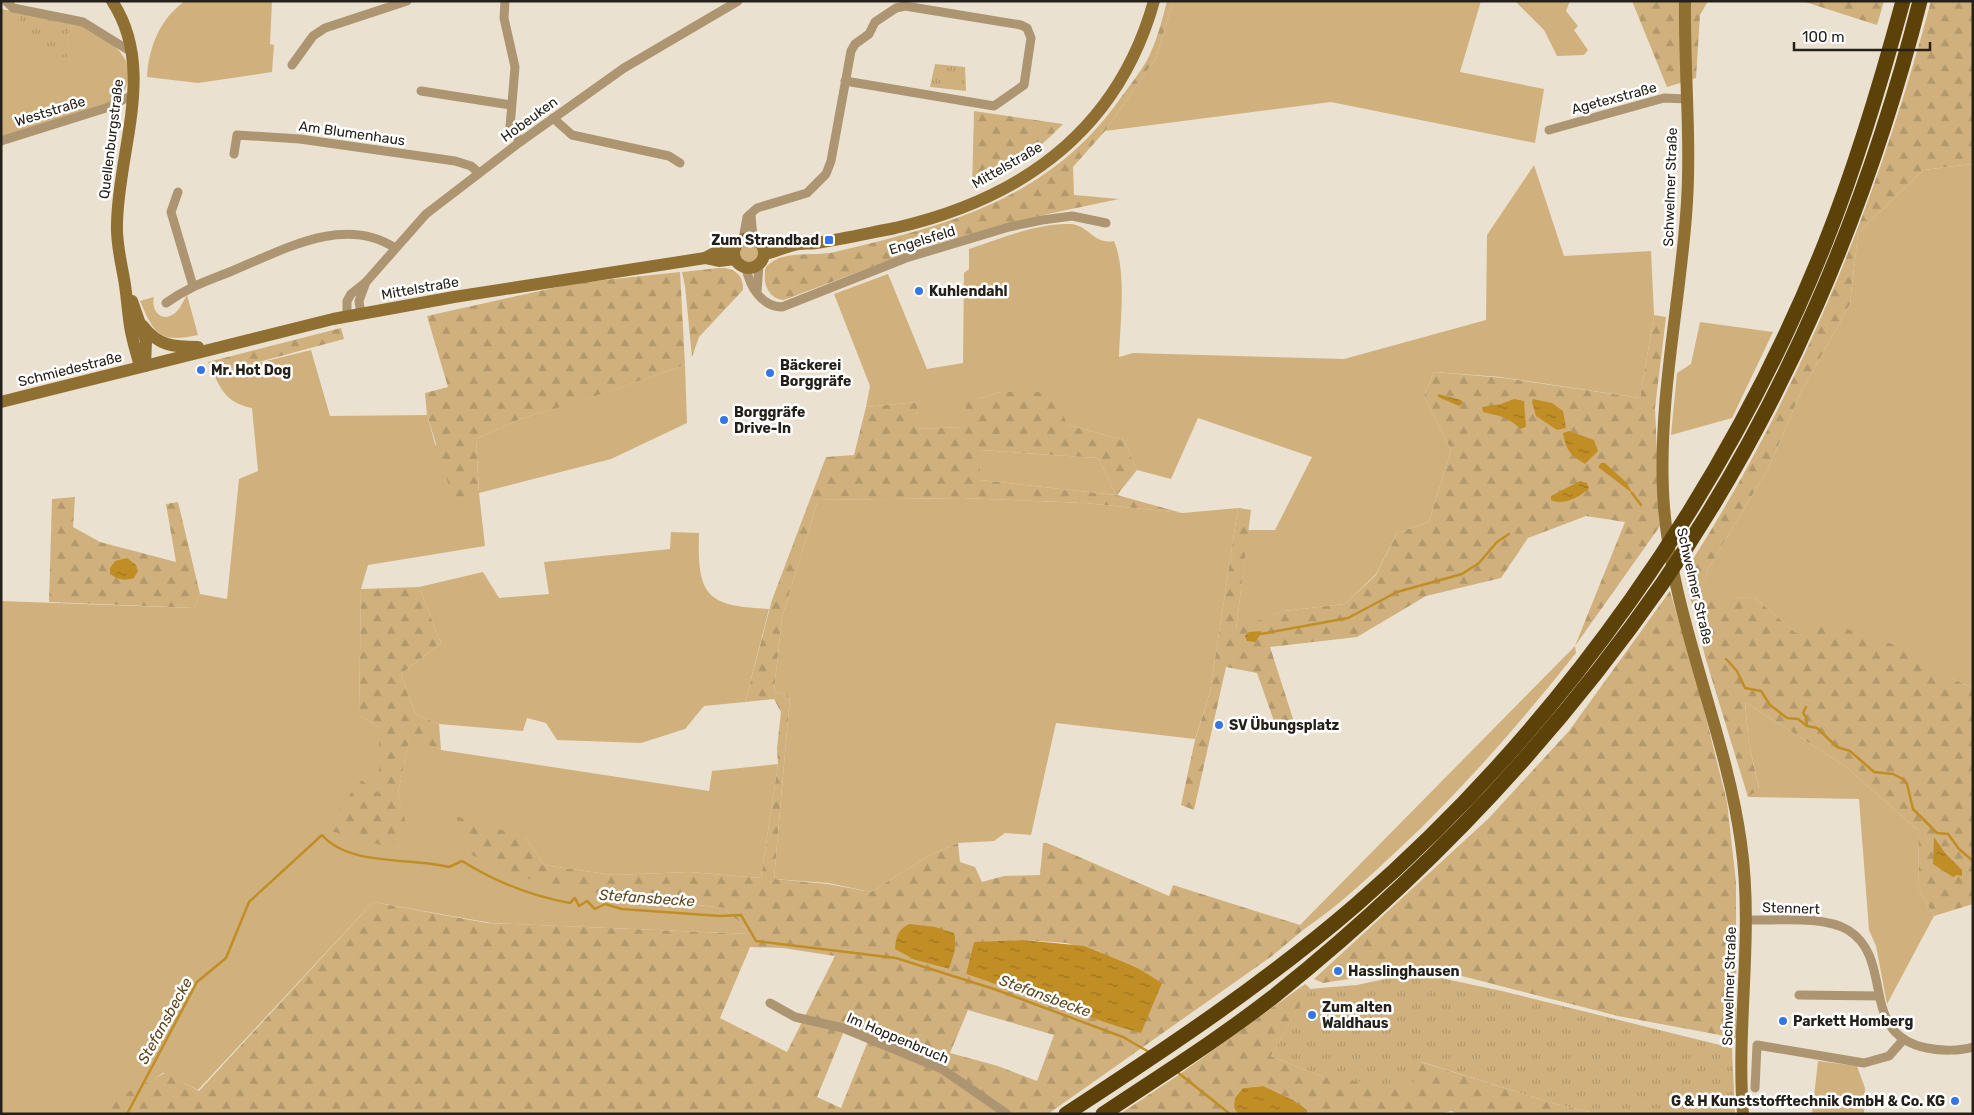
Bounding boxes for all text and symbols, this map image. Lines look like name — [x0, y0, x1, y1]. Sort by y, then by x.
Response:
scale bar — [1794, 20, 1930, 52]
text: 100 m — [1802, 28, 1844, 46]
street label: Quellenburgstraße — [96, 78, 127, 200]
street label: Agetexstraße — [1570, 79, 1659, 118]
street label: Weststraße — [13, 93, 88, 130]
street label: Hobeuken — [498, 93, 561, 146]
street label: Am Blumenhaus — [298, 118, 406, 149]
street label: Schwelmer Straße — [1660, 127, 1681, 247]
street label: Mittelstraße — [969, 138, 1046, 192]
street label: Engelsfeld — [887, 222, 957, 259]
place label: Zum Strandbad — [711, 232, 819, 249]
marker: Zum Strandbad — [823, 234, 835, 246]
street label: Mittelstraße — [380, 273, 460, 304]
place label: Kuhlendahl — [929, 283, 1008, 300]
marker: Kuhlendahl — [913, 285, 925, 297]
street label: Schmiedestraße — [16, 348, 124, 391]
place label: Bäckerei Borggräfe — [780, 357, 851, 390]
place label: Mr. Hot Dog — [211, 362, 291, 379]
marker: Mr. Hot Dog — [195, 364, 207, 376]
marker: Bäckerei Borggräfe — [764, 367, 776, 379]
place label: Borggräfe Drive-In — [734, 404, 805, 437]
marker: Borggräfe Drive-In — [718, 414, 730, 426]
street label: Schwelmer Straße — [1673, 526, 1716, 646]
place label: SV Übungsplatz — [1229, 716, 1339, 734]
marker: SV Übungsplatz — [1213, 719, 1225, 731]
water label: Stefansbecke — [599, 886, 696, 910]
street label: Stennert — [1762, 899, 1821, 918]
street label: Schwelmer Straße — [1719, 926, 1740, 1046]
place label: Hasslinghausen — [1348, 963, 1459, 980]
marker: Hasslinghausen — [1332, 965, 1344, 977]
water label: Stefansbecke — [997, 971, 1094, 1021]
water label: Stefansbecke — [134, 974, 196, 1067]
place label: Zum alten Waldhaus — [1322, 999, 1392, 1032]
street label: Im Hoppenbruch — [844, 1009, 951, 1068]
marker: Zum alten Waldhaus — [1306, 1009, 1318, 1021]
place label: Parkett Homberg — [1793, 1013, 1913, 1030]
marker: Parkett Homberg — [1777, 1015, 1789, 1027]
place label: G & H Kunststofftechnik GmbH & Co. KG — [1671, 1093, 1945, 1110]
marker: G & H Kunststofftechnik GmbH & Co. KG — [1949, 1095, 1961, 1107]

